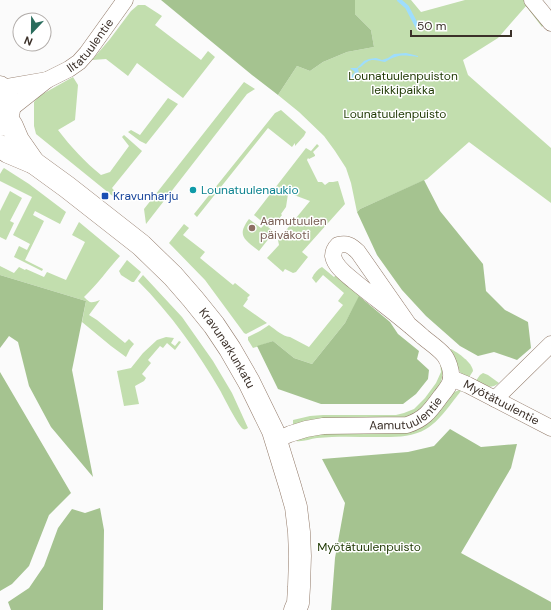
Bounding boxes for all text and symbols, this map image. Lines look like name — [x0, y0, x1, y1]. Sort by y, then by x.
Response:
north arrow — [12, 12, 52, 52]
scale bar — [411, 12, 511, 38]
street label: Iltatuulentie — [64, 15, 117, 76]
text: 50 m — [417, 18, 446, 34]
text: N — [22, 33, 35, 49]
park label: Lounatuulenpuiston leikkipaikka — [348, 68, 458, 98]
park label: Lounatuulenpuisto — [344, 106, 446, 122]
place label: Lounatuulenaukio — [201, 182, 299, 198]
marker: Lounatuulenaukio — [188, 185, 198, 195]
place label: Kravunharju — [113, 188, 179, 204]
marker: Kravunharju — [100, 191, 110, 201]
place label: Aamutuulen päiväkoti — [260, 213, 327, 243]
marker: Aamutuulen päiväkoti — [247, 223, 257, 233]
street label: Kravunarkunkatu — [195, 305, 259, 391]
street label: Myötätuulentie — [461, 376, 542, 429]
street label: Aamutuulentie — [369, 393, 446, 433]
park label: Myötätuulenpuisto — [317, 539, 421, 555]

